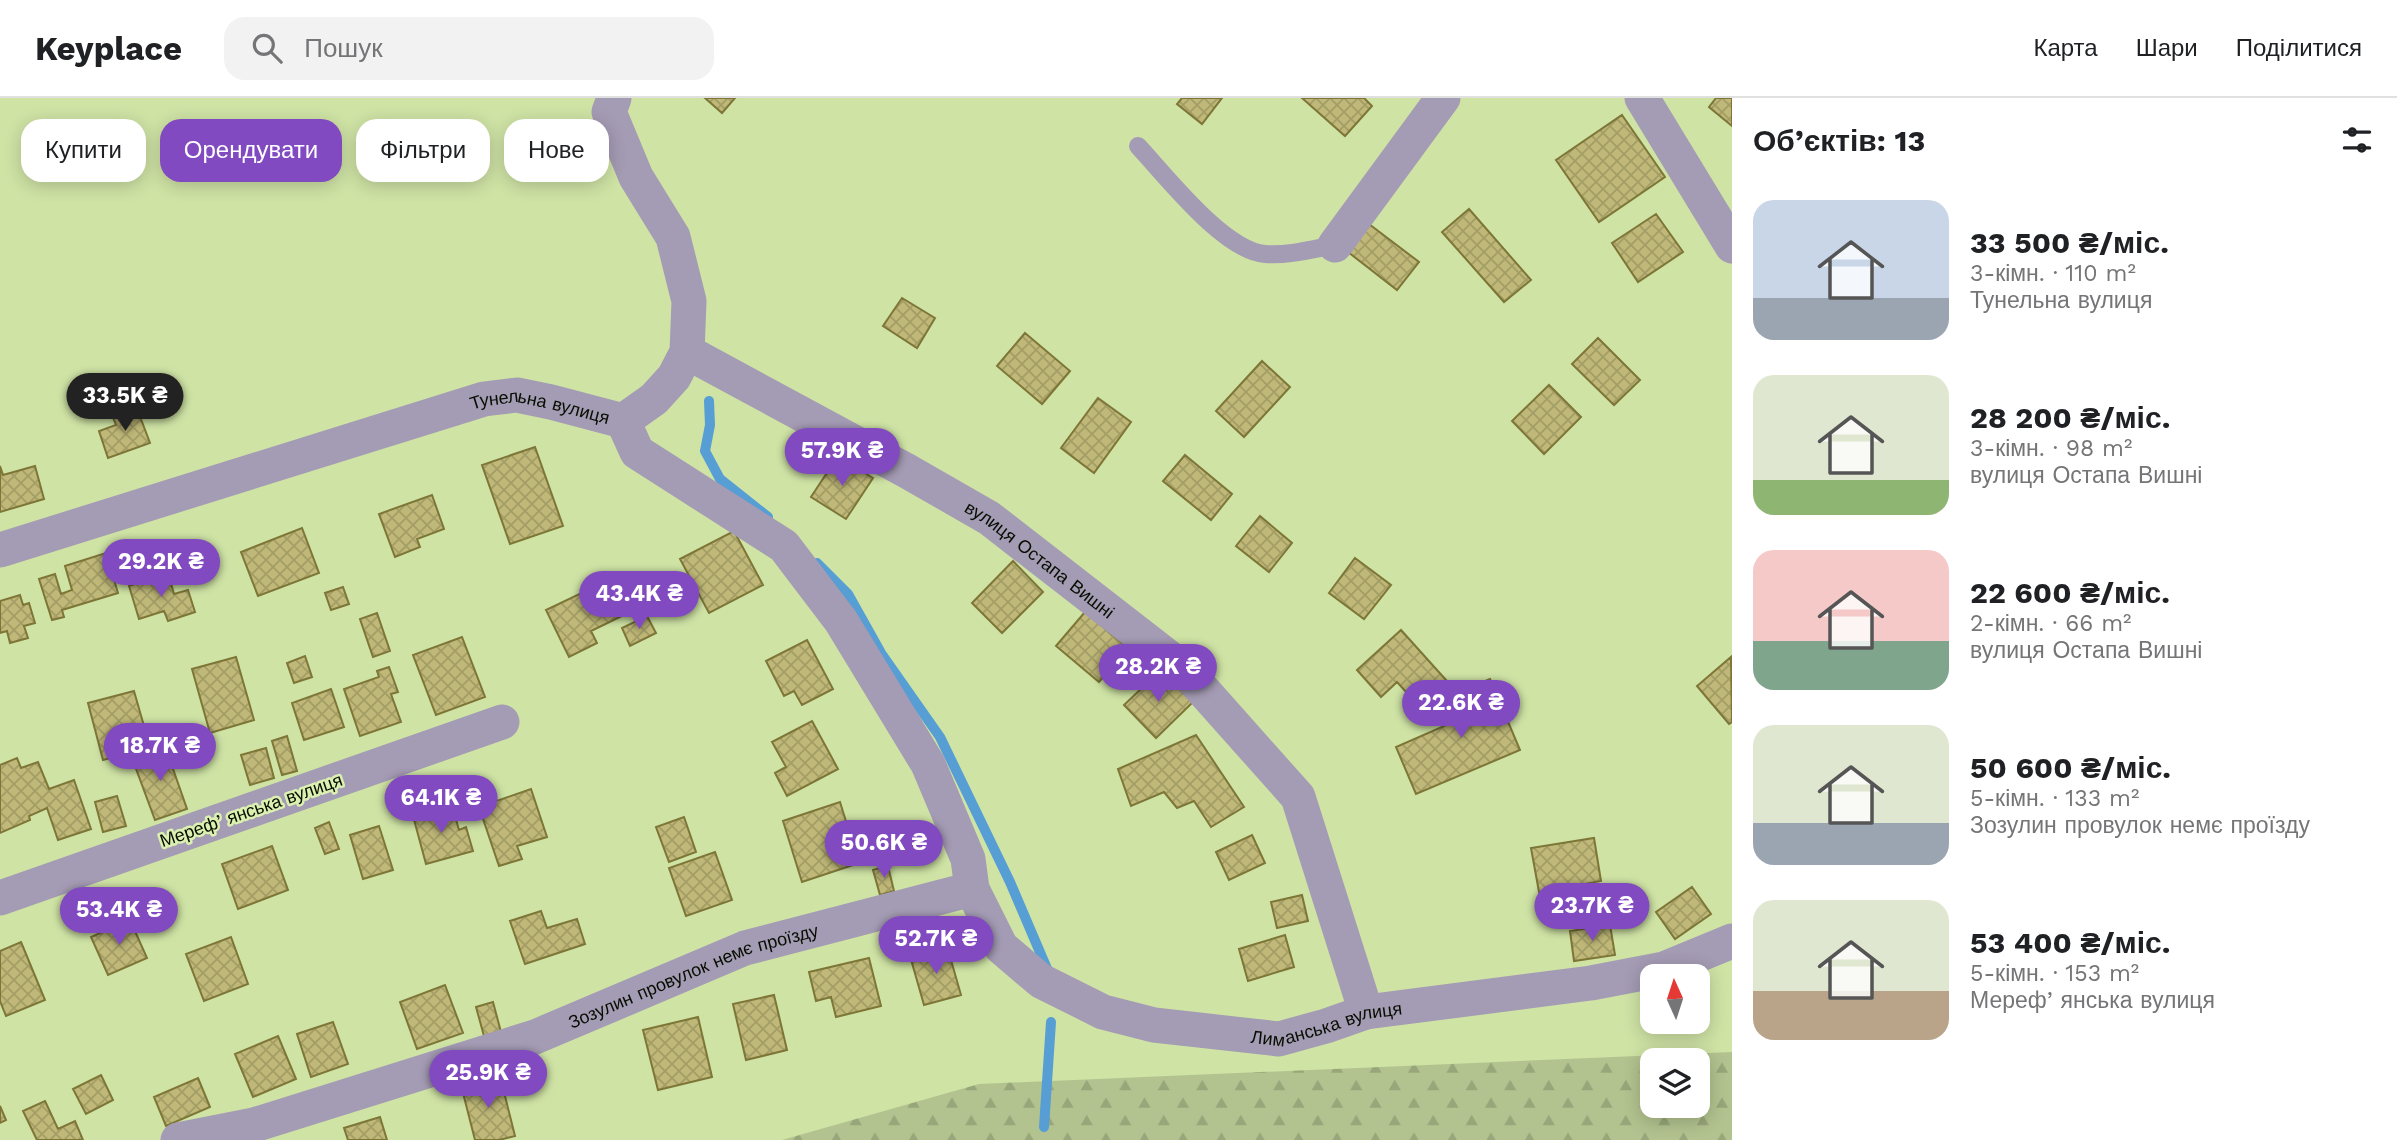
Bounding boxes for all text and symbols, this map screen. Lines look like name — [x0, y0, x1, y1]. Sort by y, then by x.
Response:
search box — [224, 17, 714, 80]
text: Keyplace — [35, 29, 182, 68]
icon: search — [248, 29, 286, 67]
text: Пошук — [304, 33, 383, 63]
text: Карта — [2033, 34, 2098, 62]
text: Шари — [2136, 34, 2198, 62]
text: Поділитися — [2236, 34, 2362, 62]
chip: Купити — [21, 119, 146, 182]
chip: Орендувати — [160, 119, 342, 182]
chip: Фільтри — [356, 119, 490, 182]
chip: Нове — [504, 119, 609, 182]
icon: filters — [2338, 121, 2376, 159]
text: Об’єктів: 13 — [1753, 123, 1925, 158]
text: 33 500 ₴/міс. — [1970, 225, 2169, 260]
icon: home — [1809, 228, 1893, 312]
text: 3-кімн. · 110 m² — [1970, 260, 2136, 287]
text: Тунельна вулиця — [1970, 287, 2152, 314]
pin: 33.5K ₴ — [60, 374, 190, 433]
text: 33.5K ₴ — [82, 382, 168, 409]
street label: Тунельна вулиця — [467, 384, 612, 428]
text: 28 200 ₴/міс. — [1970, 400, 2170, 435]
icon: home — [1809, 403, 1893, 487]
pin: 57.9K ₴ — [777, 428, 907, 488]
text: 3-кімн. · 98 m² — [1970, 435, 2132, 462]
text: 57.9K ₴ — [801, 437, 883, 464]
text: вулиця Остапа Вишні — [1970, 462, 2202, 489]
street label: вулиця Остапа Вишні — [962, 496, 1119, 622]
pin: 29.2K ₴ — [96, 540, 226, 599]
text: 29.2K ₴ — [118, 548, 204, 575]
pin: 43.4K ₴ — [574, 572, 704, 631]
text: 22 600 ₴/міс. — [1970, 575, 2170, 610]
icon: home — [1809, 578, 1893, 662]
text: 43.4K ₴ — [595, 580, 683, 607]
text: 2-кімн. · 66 m² — [1970, 610, 2132, 637]
text: вулиця Остапа Вишні — [1970, 637, 2202, 664]
pin: 28.2K ₴ — [1093, 644, 1223, 704]
text: 28.2K ₴ — [1115, 653, 1201, 680]
pin: 22.6K ₴ — [1396, 680, 1526, 740]
text: 22.6K ₴ — [1418, 689, 1504, 716]
pin: 18.7K ₴ — [95, 724, 225, 783]
text: 18.7K ₴ — [120, 732, 200, 759]
text: 50 600 ₴/міс. — [1970, 750, 2171, 785]
icon: home — [1809, 753, 1893, 837]
street label: Мерефʼянська вулиця — [157, 769, 345, 851]
pin: 64.1K ₴ — [376, 776, 506, 835]
text: 64.1K ₴ — [401, 784, 481, 811]
text: 5-кімн. · 133 m² — [1970, 785, 2139, 812]
text: Зозулин провулок немє проїзду — [1970, 812, 2310, 839]
pin: 50.6K ₴ — [819, 820, 949, 880]
text: 50.6K ₴ — [841, 829, 927, 856]
pin: 23.7K ₴ — [1527, 884, 1657, 943]
pin: 53.4K ₴ — [54, 888, 184, 947]
text: 23.7K ₴ — [1550, 892, 1634, 919]
text: 53.4K ₴ — [76, 896, 162, 923]
pin: 52.7K ₴ — [871, 916, 1001, 976]
street label: Зозулин провулок немє проїзду — [565, 919, 820, 1032]
text: 52.7K ₴ — [895, 925, 977, 952]
text: 53 400 ₴/міс. — [1970, 925, 2170, 960]
icon: home — [1809, 928, 1893, 1012]
text: 5-кімн. · 153 m² — [1970, 960, 2139, 987]
north arrow — [1640, 964, 1710, 1034]
map controls — [1640, 964, 1710, 1118]
text: Мерефʼянська вулиця — [1970, 987, 2215, 1014]
street label: Лиманська вулиця — [1250, 997, 1403, 1050]
button: layers — [1640, 1048, 1710, 1118]
pin: 25.9K ₴ — [423, 1051, 553, 1110]
text: 25.9K ₴ — [445, 1059, 531, 1086]

